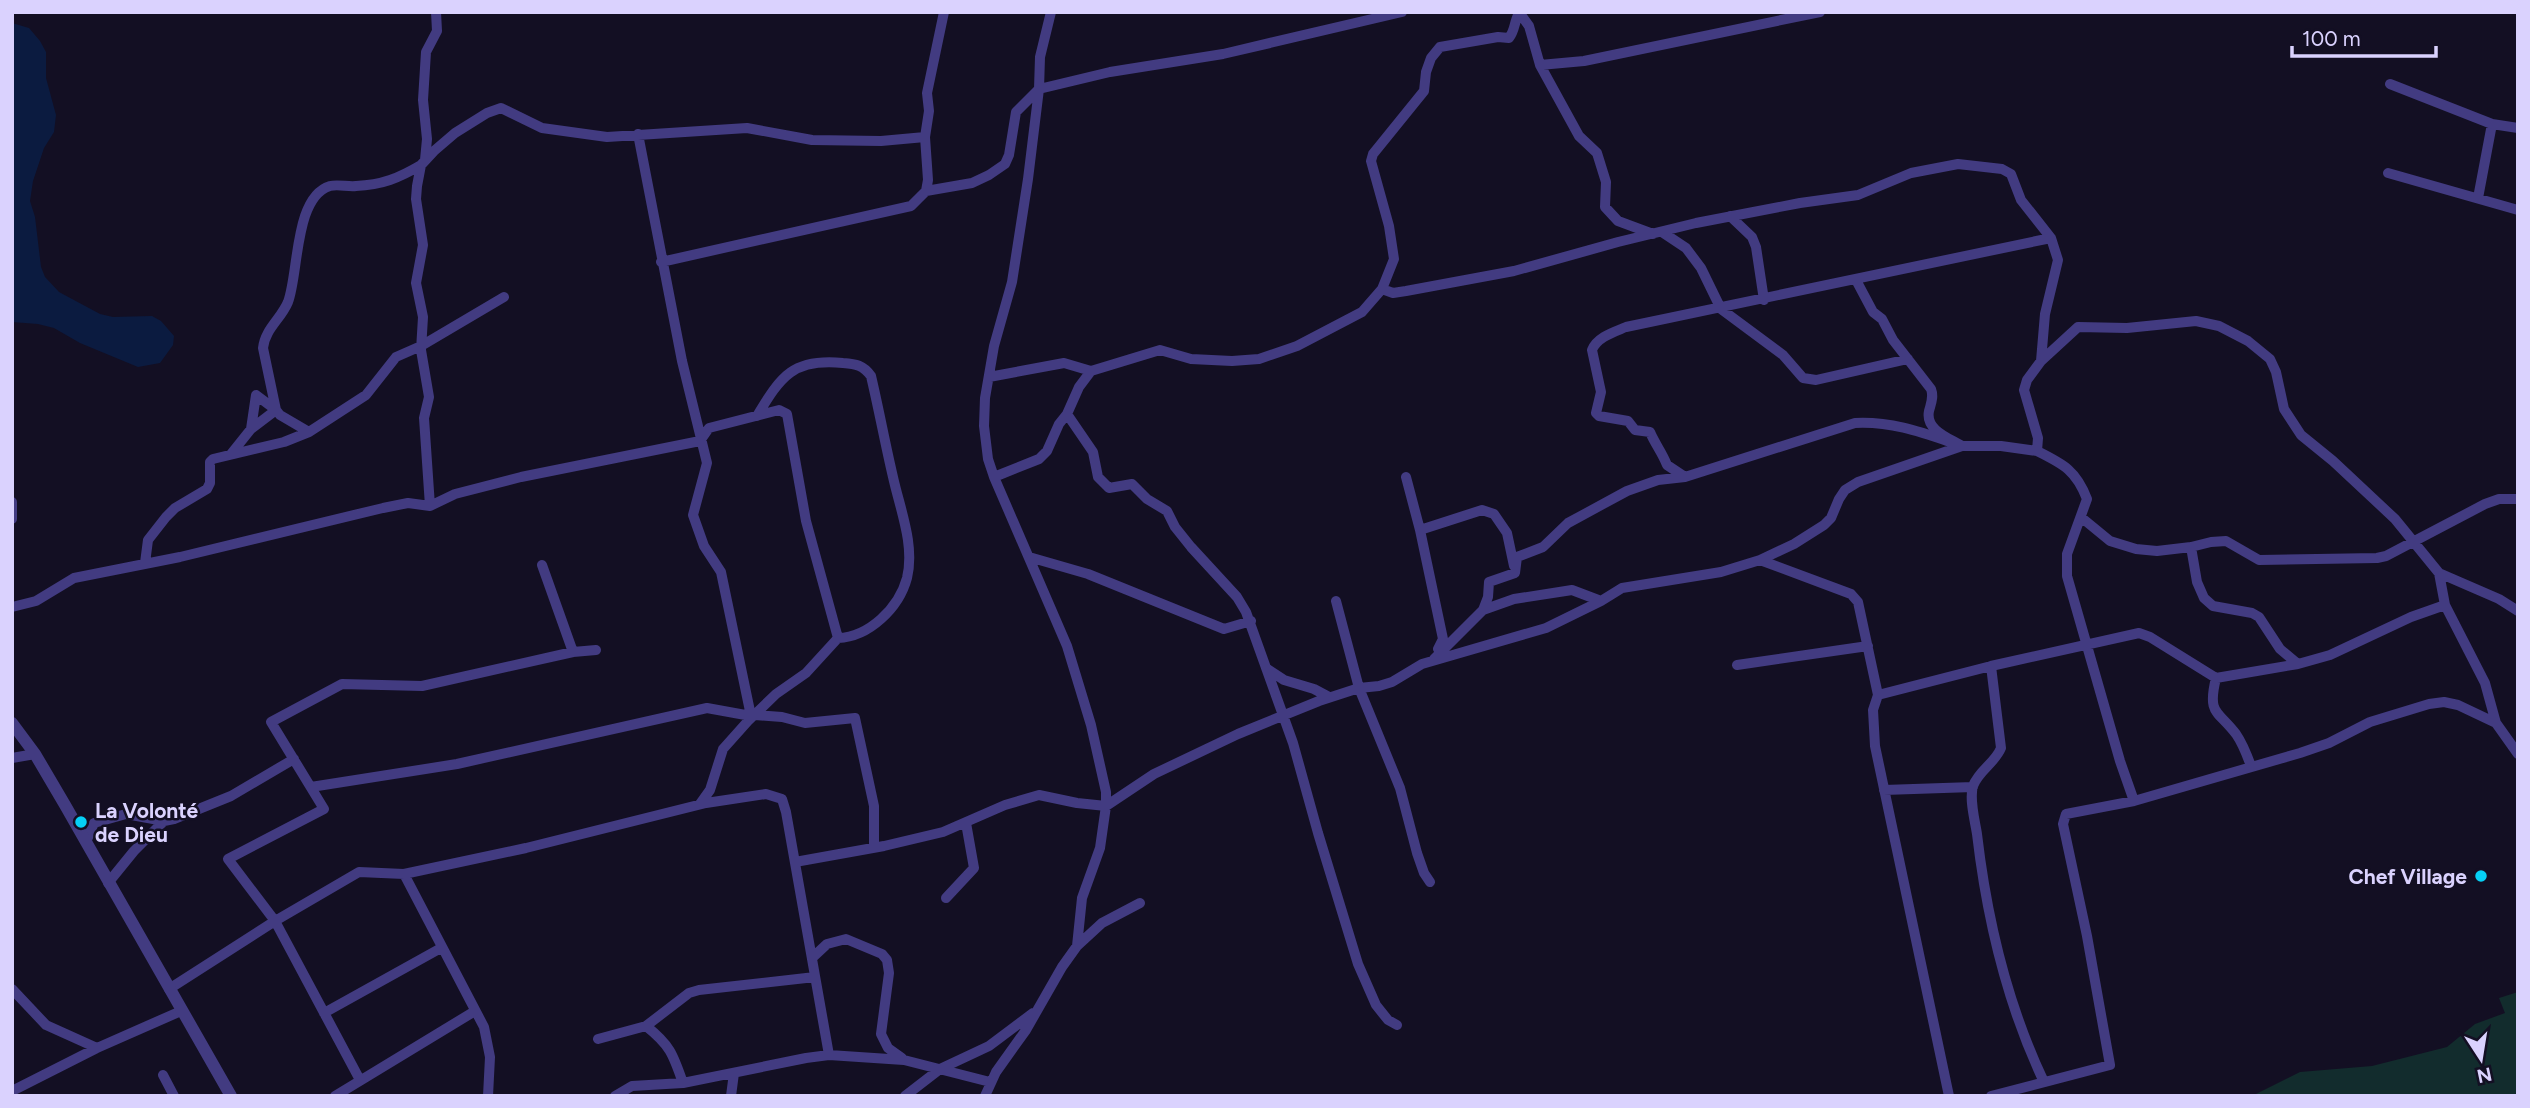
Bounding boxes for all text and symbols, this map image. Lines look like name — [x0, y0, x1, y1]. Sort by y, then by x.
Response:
scale bar — [2292, 14, 2436, 58]
text: 100 m — [2302, 26, 2361, 51]
place label: La Volonté de Dieu — [95, 798, 199, 847]
marker: La Volonté de Dieu — [73, 814, 89, 830]
place label: Chef Village — [2348, 864, 2467, 889]
marker: Chef Village — [2473, 868, 2489, 884]
north arrow — [2446, 1024, 2516, 1094]
text: N — [2475, 1062, 2494, 1088]

